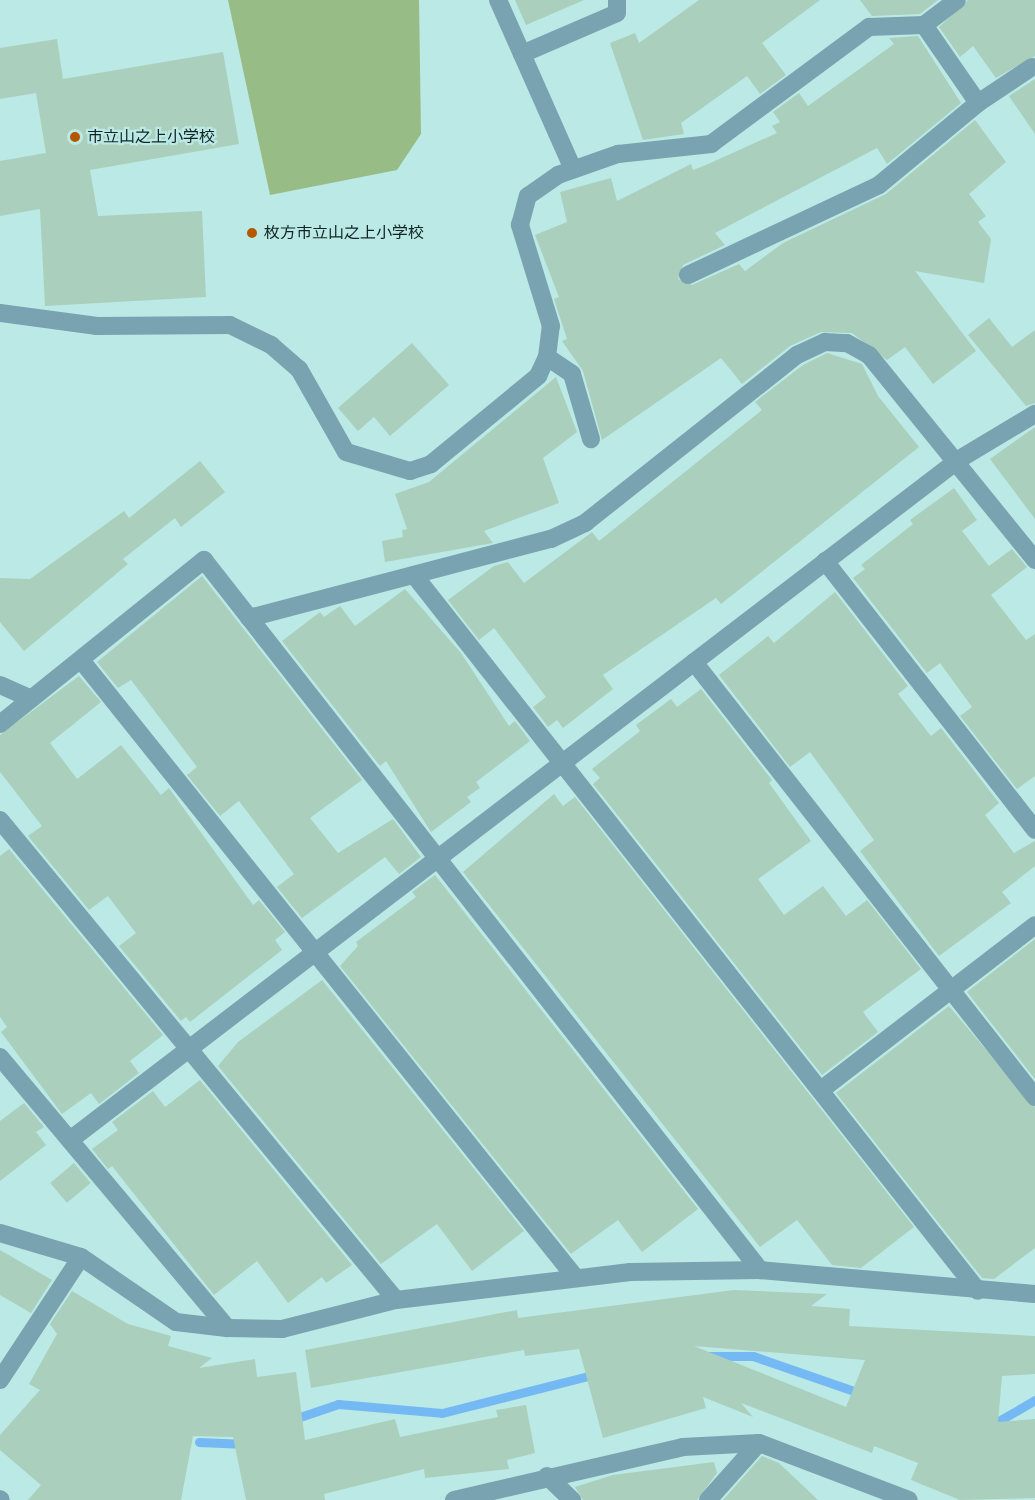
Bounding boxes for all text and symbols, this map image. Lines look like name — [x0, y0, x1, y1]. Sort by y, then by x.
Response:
place label: 市立山之上小学校 — [87, 127, 215, 147]
marker: 市立山之上小学校 — [68, 130, 82, 144]
place label: 枚方市立山之上小学校 — [264, 223, 424, 243]
marker: 枚方市立山之上小学校 — [245, 226, 259, 240]

